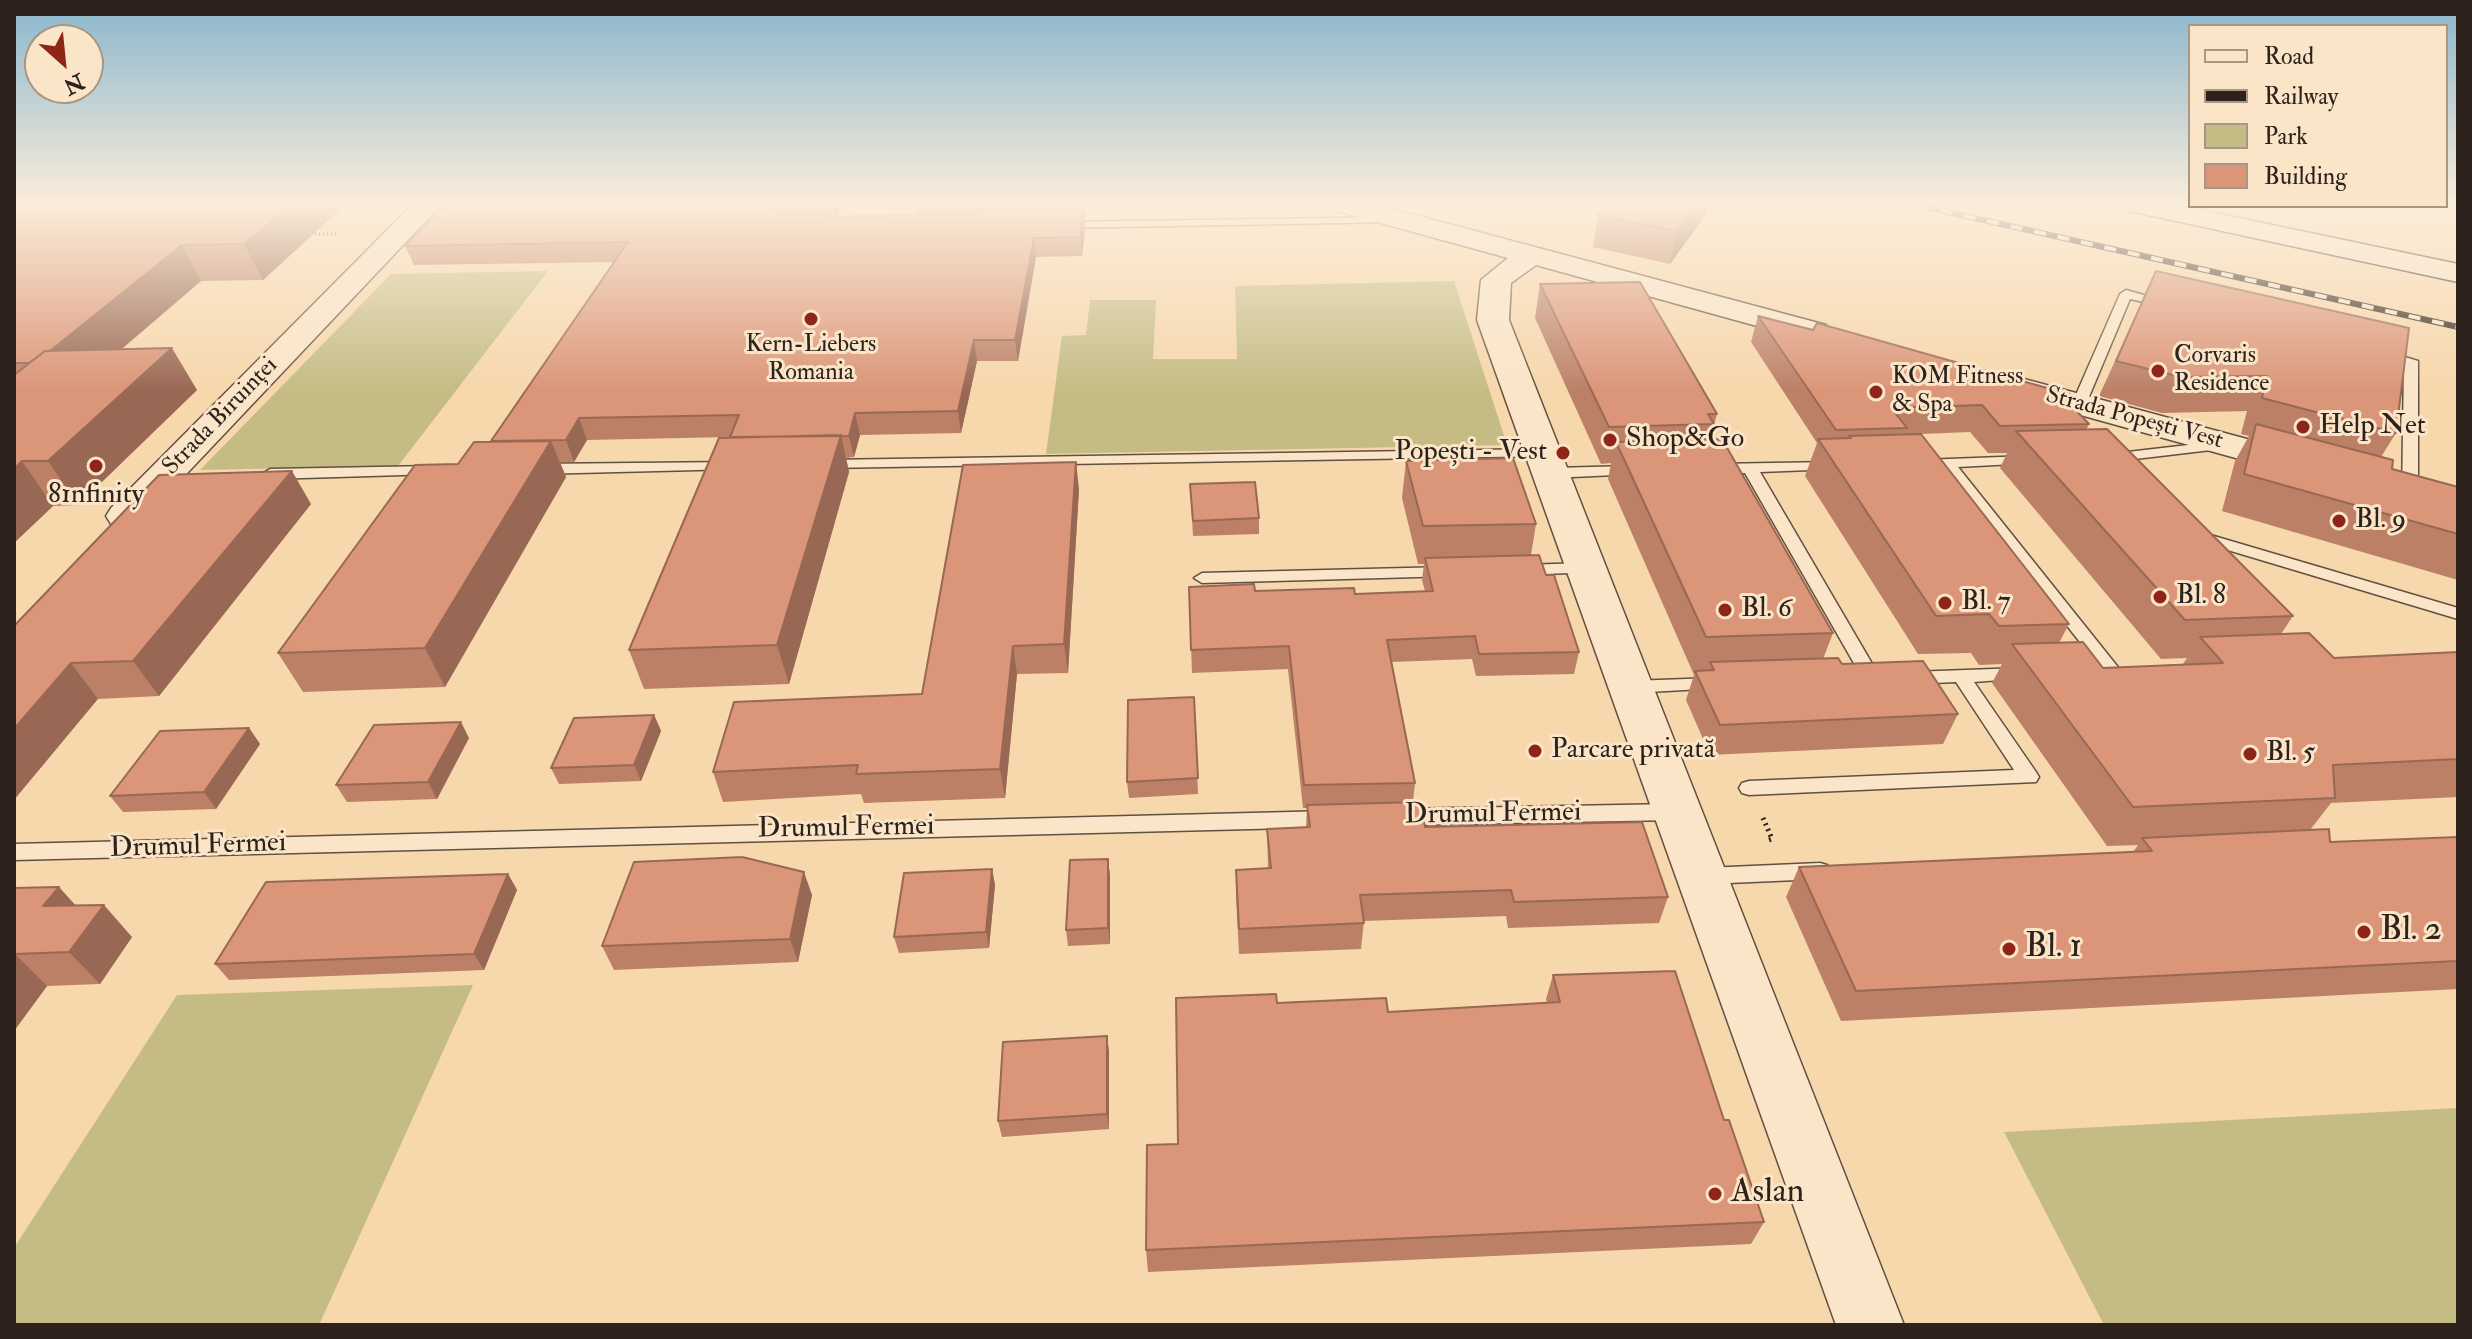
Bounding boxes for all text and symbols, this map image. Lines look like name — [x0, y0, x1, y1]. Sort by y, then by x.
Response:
north arrow — [24, 24, 104, 104]
legend — [2188, 24, 2448, 208]
text: Road — [2264, 41, 2314, 72]
text: N — [59, 67, 89, 101]
text: Railway — [2264, 81, 2338, 112]
text: Park — [2264, 121, 2308, 152]
text: Building — [2264, 161, 2347, 192]
marker: Kern-Liebers Romania — [802, 310, 820, 328]
place label: Kern-Liebers Romania — [746, 332, 876, 388]
place label: Corvaris Residence — [2174, 343, 2269, 399]
street label: Strada Biruinței — [158, 352, 284, 482]
marker: Corvaris Residence — [2149, 362, 2167, 380]
place label: KOM Fitness & Spa — [1892, 364, 2023, 420]
street label: Strada Popești Vest — [2042, 382, 2226, 456]
marker: KOM Fitness & Spa — [1867, 383, 1885, 401]
place label: Help Net — [2319, 410, 2426, 444]
marker: Help Net — [2294, 418, 2312, 436]
place label: Shop&Go — [1626, 423, 1744, 457]
marker: Shop&Go — [1601, 431, 1619, 449]
place label: Popești - Vest — [1394, 436, 1547, 470]
marker: Popești - Vest — [1554, 444, 1572, 462]
marker: 81nfinity — [87, 457, 105, 475]
place label: 81nfinity — [48, 479, 144, 513]
place label: Bl. 9 — [2355, 504, 2406, 538]
marker: Bl. 9 — [2330, 512, 2348, 530]
place label: Bl. 8 — [2176, 580, 2226, 614]
place label: Bl. 7 — [1961, 586, 2011, 620]
marker: Bl. 8 — [2151, 588, 2169, 606]
place label: Bl. 6 — [1741, 593, 1792, 627]
marker: Bl. 7 — [1936, 594, 1954, 612]
marker: Bl. 6 — [1716, 601, 1734, 619]
place label: Parcare privată — [1551, 734, 1715, 768]
place label: Bl. 5 — [2266, 737, 2315, 771]
marker: Parcare privată — [1526, 742, 1544, 760]
marker: Bl. 5 — [2241, 745, 2259, 763]
street label: Drumul Fermei — [1404, 797, 1582, 833]
street label: Drumul Fermei — [757, 811, 935, 847]
street label: Drumul Fermei — [109, 827, 287, 867]
place label: Bl. 2 — [2380, 912, 2442, 952]
marker: Bl. 2 — [2355, 923, 2373, 941]
place label: Bl. 1 — [2025, 929, 2082, 969]
marker: Bl. 1 — [2000, 940, 2018, 958]
place label: Aslan — [1731, 1174, 1804, 1214]
marker: Aslan — [1706, 1185, 1724, 1203]

